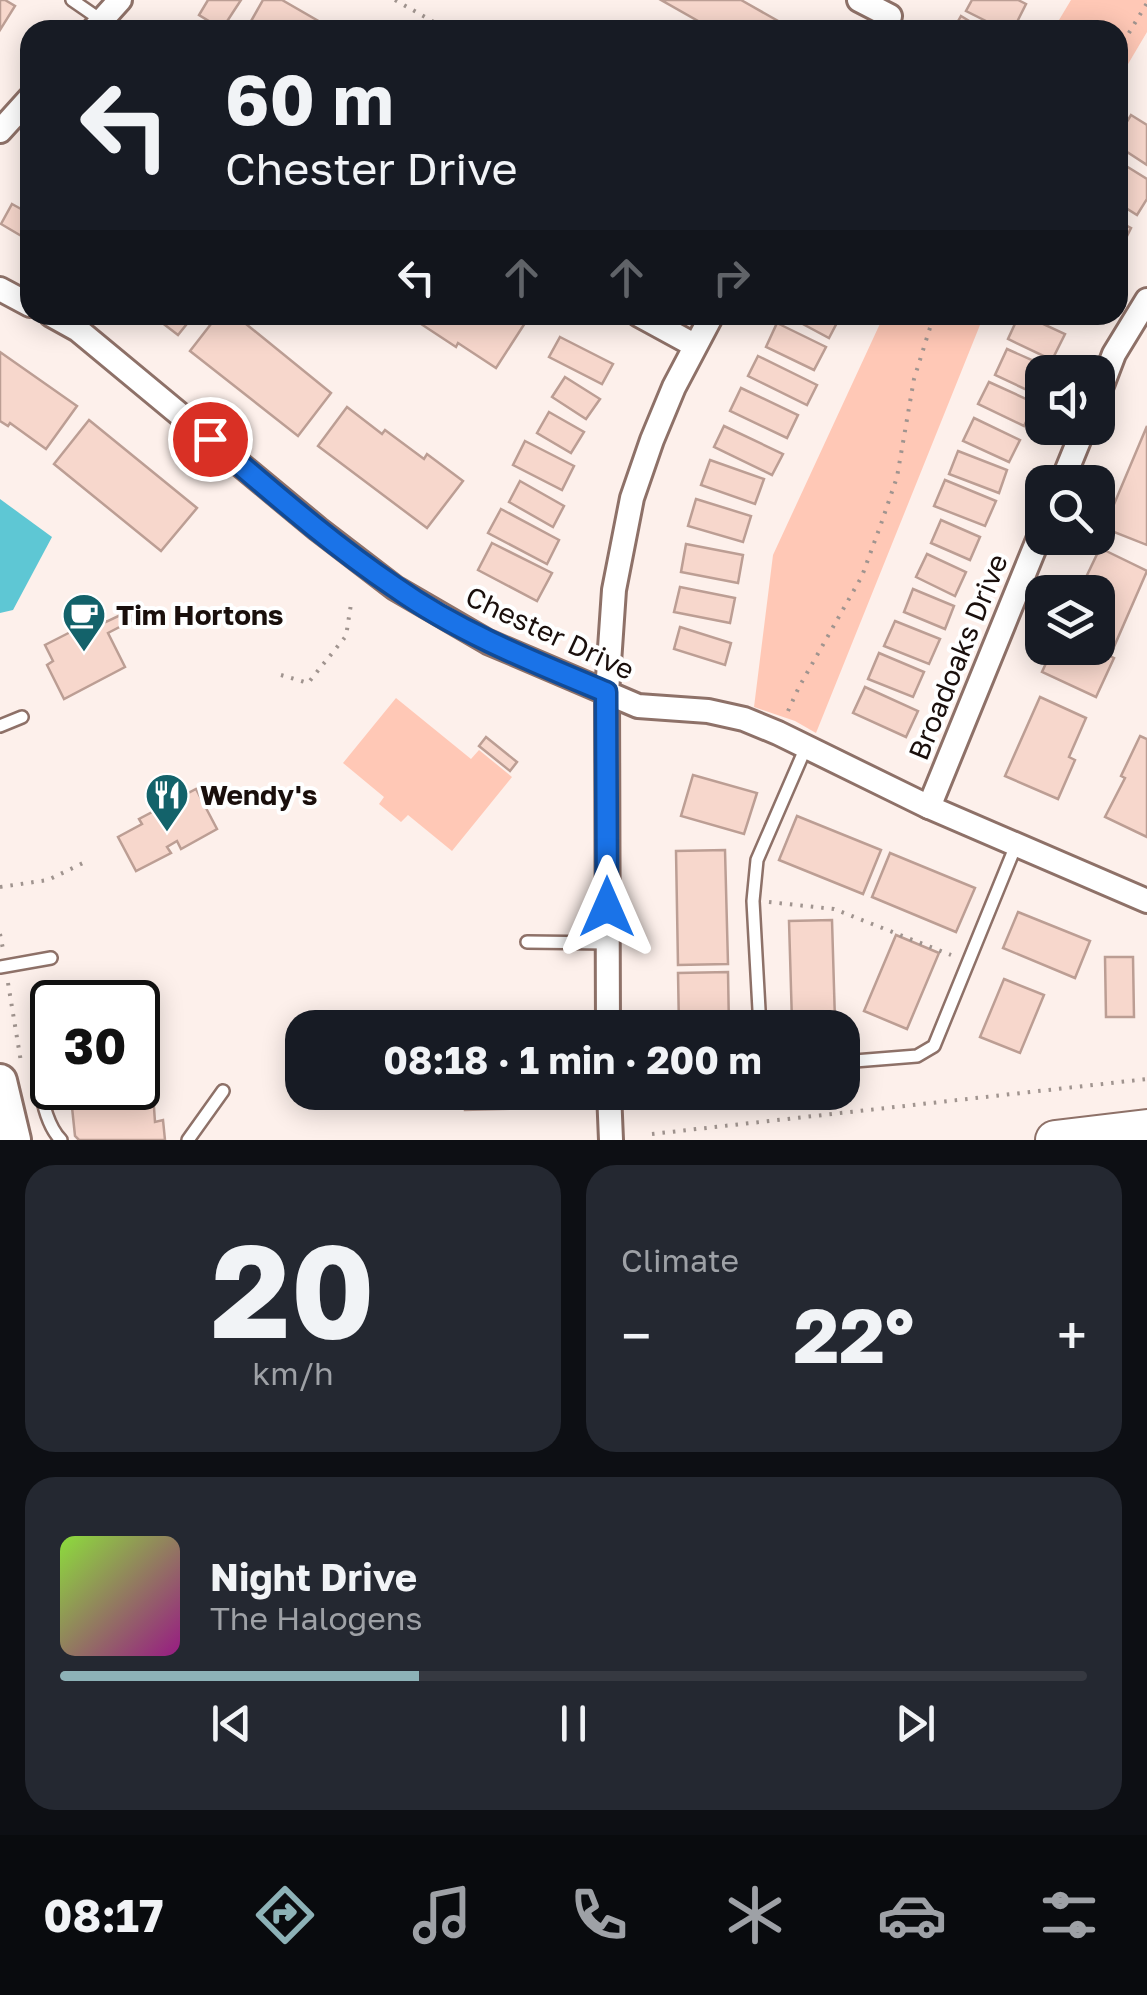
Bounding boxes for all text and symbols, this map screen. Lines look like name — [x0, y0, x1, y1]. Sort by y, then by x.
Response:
text: 60 m — [225, 56, 394, 140]
icon: left — [60, 60, 190, 190]
text: Chester Drive — [225, 141, 518, 195]
icon: left — [389, 250, 444, 305]
icon: ahead — [494, 250, 549, 305]
icon: ahead — [599, 250, 654, 305]
icon: right — [704, 250, 759, 305]
map controls — [1025, 355, 1115, 665]
button: sound — [1025, 355, 1115, 445]
pin — [168, 397, 253, 482]
icon: arrive — [183, 412, 238, 467]
button: search — [1025, 465, 1115, 555]
street label: Broadoaks Drive — [901, 549, 1014, 764]
button: layers — [1025, 575, 1115, 665]
street label: Chester Drive — [461, 579, 640, 686]
cafe icon: Tim Hortons — [61, 592, 107, 653]
place label: Tim Hortons — [116, 598, 284, 631]
restaurant icon: Wendy's — [144, 772, 190, 833]
place label: Wendy's — [200, 778, 317, 811]
position arrow — [555, 855, 659, 959]
speed limit sign: 30 — [30, 980, 160, 1110]
text: 08:18 · 1 min · 200 m — [383, 1037, 762, 1082]
text: 20 — [211, 1211, 375, 1367]
text: Climate — [621, 1241, 739, 1279]
text: 22° — [794, 1289, 914, 1380]
text: − — [621, 1302, 651, 1368]
text: + — [1057, 1302, 1087, 1368]
text: km/h — [252, 1354, 334, 1392]
text: Night Drive — [210, 1554, 417, 1599]
text: The Halogens — [210, 1599, 422, 1637]
icon: previous — [204, 1696, 259, 1751]
icon: pause — [546, 1696, 601, 1751]
icon: next — [888, 1696, 943, 1751]
icon: directions — [250, 1880, 320, 1950]
icon: music — [407, 1880, 477, 1950]
icon: phone — [564, 1880, 634, 1950]
icon: climate — [720, 1880, 790, 1950]
icon: car — [877, 1880, 947, 1950]
icon: filters — [1034, 1880, 1104, 1950]
text: 08:17 — [43, 1888, 164, 1942]

